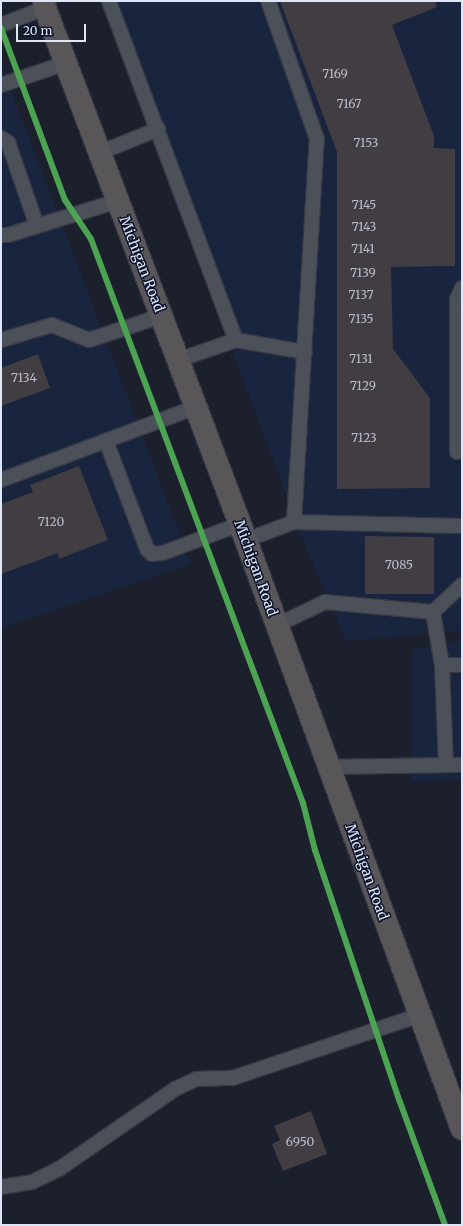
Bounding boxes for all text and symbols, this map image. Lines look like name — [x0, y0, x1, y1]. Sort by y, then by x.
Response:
scale bar — [18, 16, 88, 42]
text: 20 m — [23, 23, 52, 38]
house number: 7169 — [322, 67, 348, 81]
house number: 7167 — [337, 97, 361, 111]
house number: 7153 — [354, 136, 378, 150]
house number: 7145 — [352, 198, 376, 212]
street label: Michigan Road — [116, 214, 168, 314]
house number: 7143 — [352, 220, 376, 234]
house number: 7141 — [351, 242, 375, 256]
house number: 7139 — [350, 266, 376, 280]
house number: 7137 — [349, 288, 373, 302]
house number: 7135 — [349, 312, 373, 326]
house number: 7131 — [349, 352, 373, 366]
house number: 7134 — [11, 371, 37, 385]
house number: 7129 — [350, 379, 376, 393]
house number: 7123 — [351, 431, 377, 445]
house number: 7120 — [38, 515, 64, 529]
street label: Michigan Road — [231, 518, 281, 618]
house number: 7085 — [385, 558, 413, 572]
street label: Michigan Road — [342, 822, 392, 922]
house number: 6950 — [286, 1135, 314, 1149]

